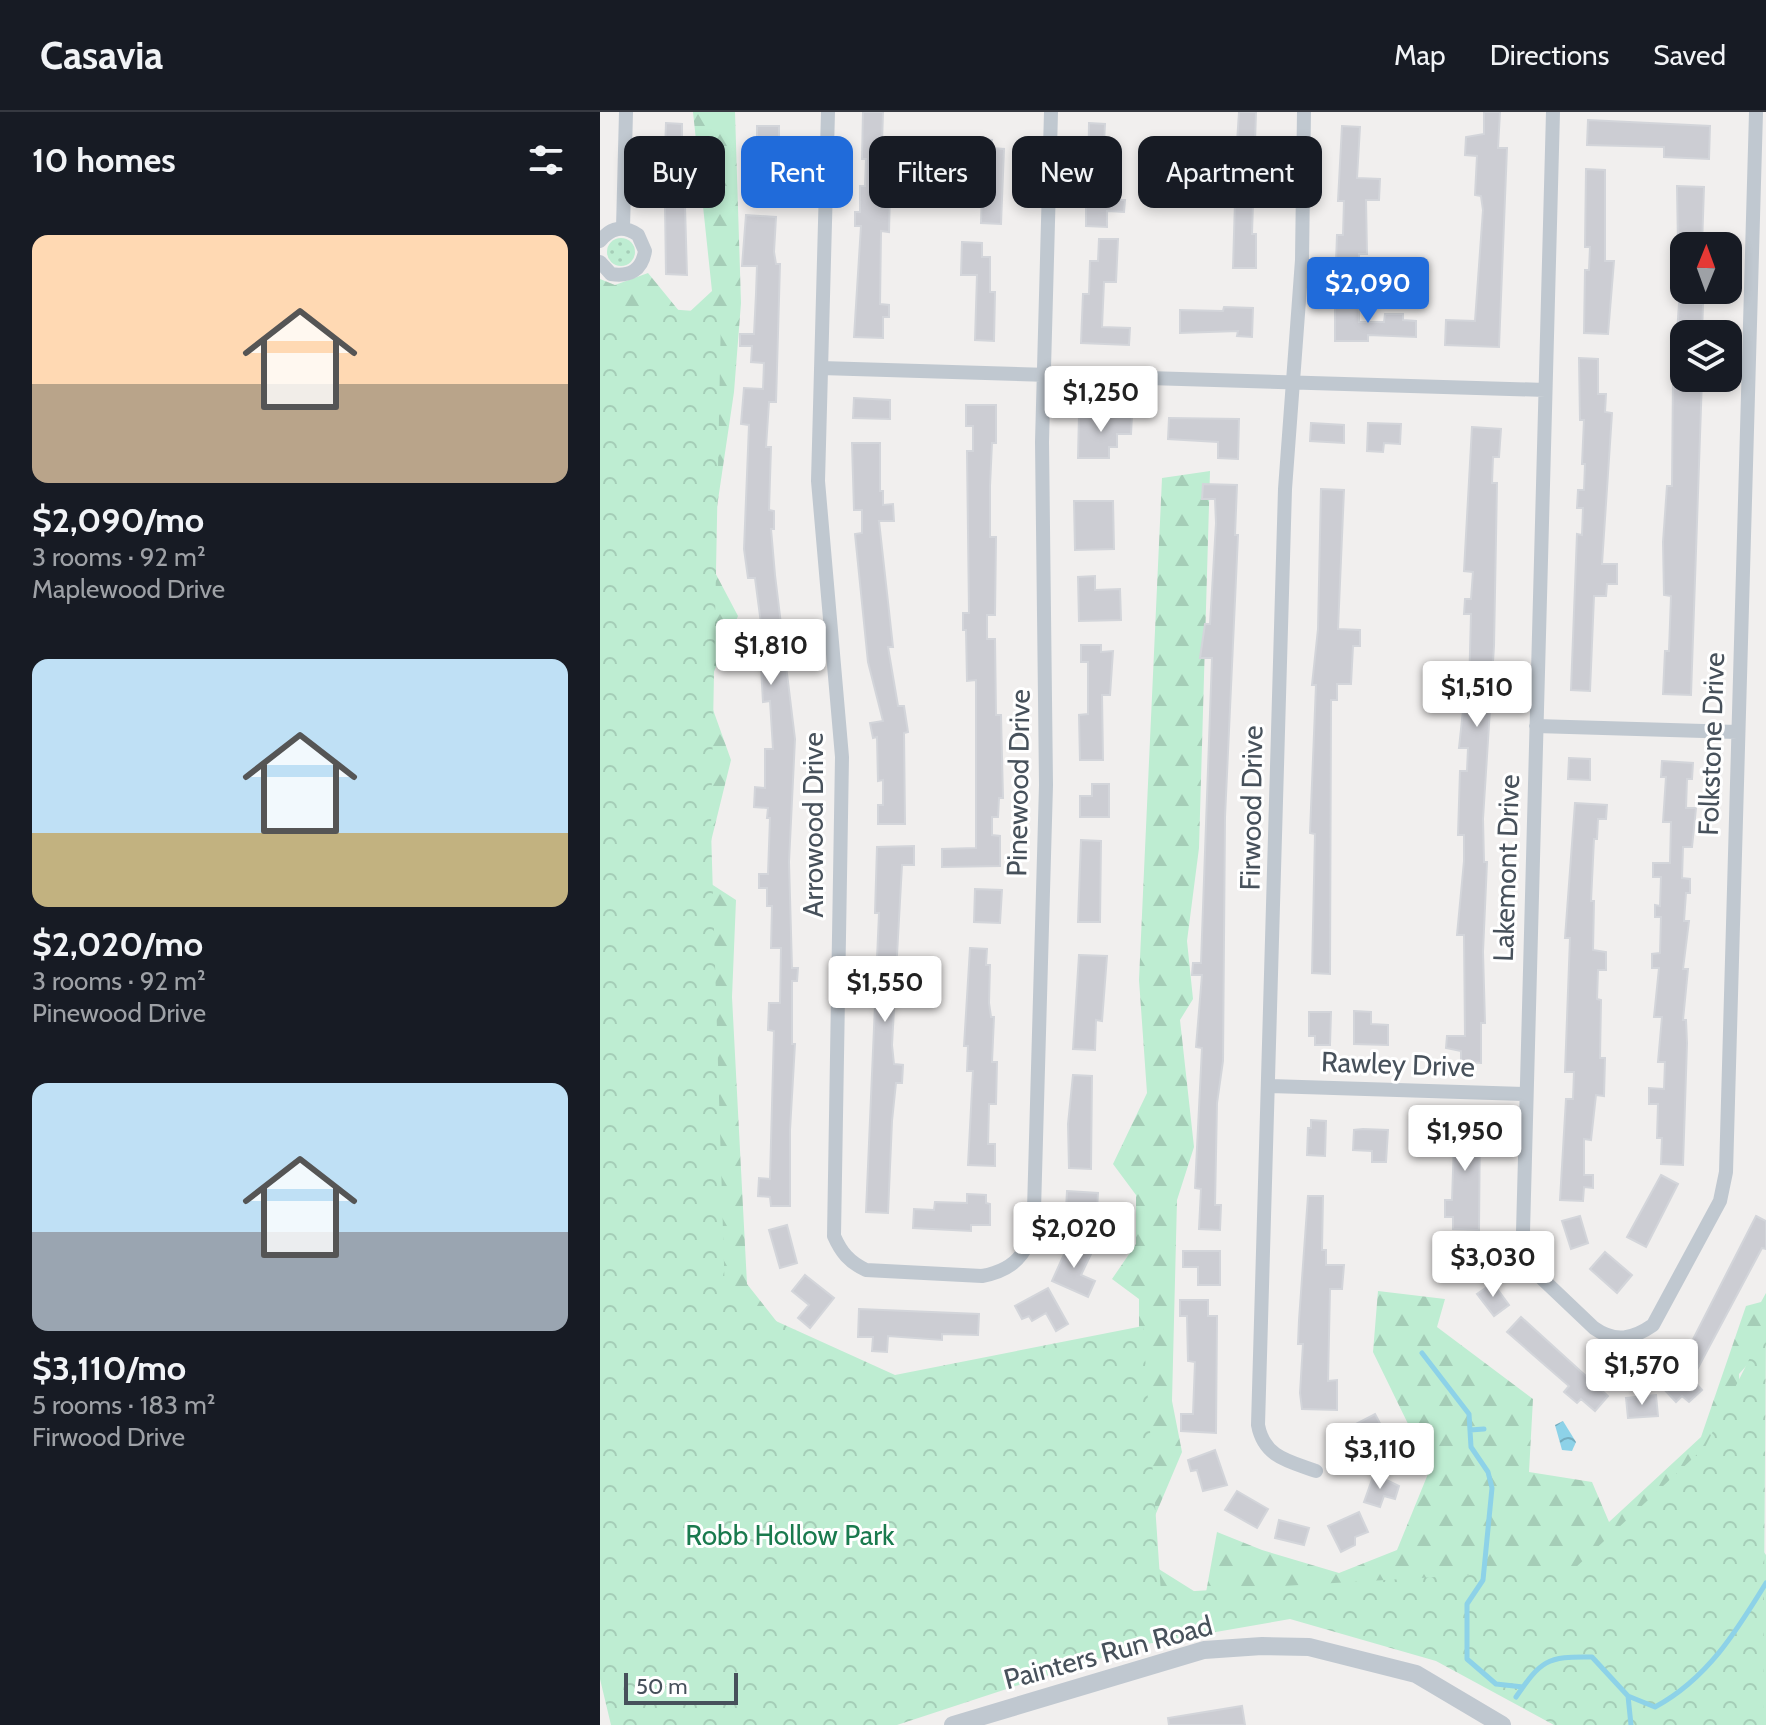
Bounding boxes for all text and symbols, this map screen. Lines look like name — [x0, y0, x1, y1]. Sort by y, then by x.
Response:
text: Casavia — [40, 32, 163, 79]
text: Map — [1394, 38, 1446, 72]
text: Directions — [1490, 38, 1609, 72]
text: Saved — [1653, 38, 1726, 72]
chip: Buy — [624, 136, 725, 208]
chip: Rent — [741, 136, 853, 208]
chip: Filters — [869, 136, 996, 208]
chip: New — [1012, 136, 1122, 208]
chip: Apartment — [1138, 136, 1322, 208]
icon: filters — [524, 138, 568, 182]
text: 10 homes — [32, 139, 176, 181]
north arrow — [1670, 232, 1742, 304]
map controls — [1670, 232, 1742, 392]
pin: $2,090 — [1303, 257, 1433, 325]
text: $2,090 — [1325, 267, 1411, 299]
icon: home — [228, 287, 372, 431]
button: layers — [1670, 320, 1742, 392]
pin: $1,250 — [1036, 366, 1166, 434]
text: $1,250 — [1063, 376, 1139, 408]
text: $2,090/mo — [32, 499, 204, 541]
text: 3 rooms · 92 m² — [32, 541, 206, 573]
text: Maplewood Drive — [32, 573, 225, 605]
pin: $1,810 — [706, 619, 836, 687]
text: $1,810 — [734, 629, 808, 661]
street label: Folkstone Drive — [1691, 652, 1731, 836]
pin: $1,510 — [1412, 661, 1542, 729]
text: $1,510 — [1441, 671, 1513, 703]
street label: Pinewood Drive — [999, 689, 1037, 877]
icon: home — [228, 711, 372, 855]
street label: Firwood Drive — [1233, 725, 1269, 891]
street label: Arrowood Drive — [796, 732, 830, 918]
street label: Lakemont Drive — [1486, 774, 1526, 962]
text: $2,020/mo — [32, 923, 203, 965]
pin: $1,550 — [820, 956, 950, 1024]
text: 3 rooms · 92 m² — [32, 965, 206, 997]
text: $1,550 — [847, 966, 924, 998]
text: Pinewood Drive — [32, 997, 206, 1029]
street label: Rawley Drive — [1320, 1044, 1476, 1084]
pin: $1,950 — [1400, 1105, 1530, 1173]
text: $1,950 — [1426, 1115, 1504, 1147]
icon: home — [228, 1135, 372, 1279]
pin: $2,020 — [1009, 1202, 1139, 1270]
text: $2,020 — [1031, 1212, 1117, 1244]
pin: $3,030 — [1428, 1231, 1558, 1299]
text: $3,030 — [1450, 1241, 1536, 1273]
pin: $1,570 — [1577, 1339, 1707, 1407]
text: $3,110/mo — [32, 1347, 186, 1389]
text: $1,570 — [1604, 1349, 1680, 1381]
text: 5 rooms · 183 m² — [32, 1389, 215, 1421]
text: Firwood Drive — [32, 1421, 185, 1453]
pin: $3,110 — [1315, 1423, 1445, 1491]
text: $3,110 — [1344, 1433, 1416, 1465]
park label: Robb Hollow Park — [685, 1518, 895, 1552]
street label: Painters Run Road — [1000, 1608, 1216, 1696]
scale bar — [624, 1669, 738, 1705]
text: 50 m — [636, 1673, 688, 1700]

